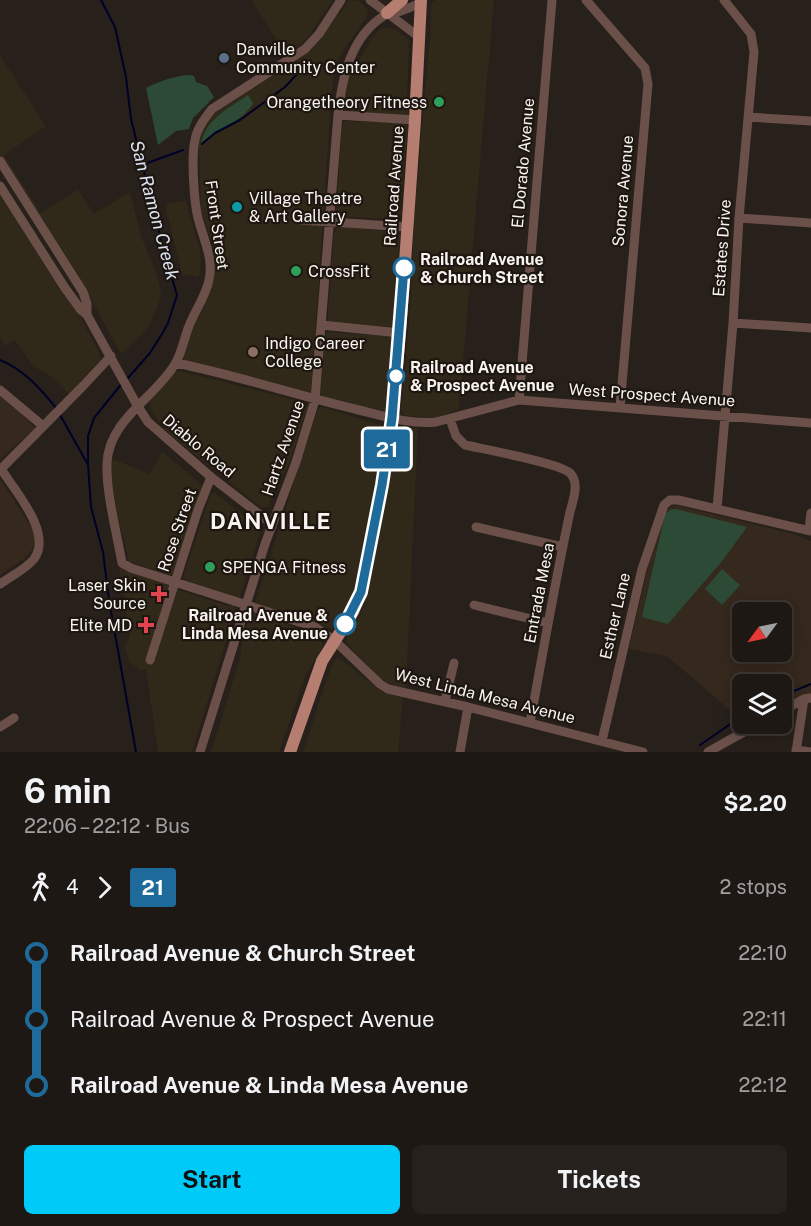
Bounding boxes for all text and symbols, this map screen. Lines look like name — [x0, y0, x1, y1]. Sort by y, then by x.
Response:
place label: Danville Community Center — [236, 40, 375, 77]
marker: Danville Community Center — [217, 51, 231, 65]
place label: Orangetheory Fitness — [266, 93, 427, 112]
marker: Orangetheory Fitness — [432, 95, 446, 109]
street label: El Dorado Avenue — [508, 97, 538, 229]
street label: Railroad Avenue — [380, 125, 408, 247]
street label: Sonora Avenue — [609, 135, 637, 247]
water label: San Ramon Creek — [126, 138, 184, 282]
street label: Front Street — [201, 179, 233, 271]
place label: Village Theatre & Art Gallery — [249, 189, 362, 226]
street label: Estates Drive — [709, 199, 735, 297]
marker: Village Theatre & Art Gallery — [230, 200, 244, 214]
place label: Railroad Avenue & Church Street — [420, 250, 544, 287]
marker: Railroad Avenue & Church Street — [393, 257, 415, 279]
place label: CrossFit — [308, 262, 370, 281]
marker: CrossFit — [289, 264, 303, 278]
place label: Indigo Career College — [265, 334, 365, 371]
marker: Indigo Career College — [246, 345, 260, 359]
place label: Railroad Avenue & Prospect Avenue — [410, 358, 555, 395]
marker: Railroad Avenue & Prospect Avenue — [387, 367, 405, 385]
street label: West Prospect Avenue — [568, 380, 736, 410]
street label: Hartz Avenue — [258, 398, 308, 498]
street label: Diablo Road — [159, 410, 239, 482]
line badge: 21 — [360, 430, 414, 468]
text: 21 — [376, 437, 398, 462]
street label: Rose Street — [154, 486, 200, 574]
district label: DANVILLE — [210, 508, 332, 534]
street label: Entrada Mesa — [520, 541, 558, 645]
place label: SPENGA Fitness — [222, 558, 346, 577]
marker: SPENGA Fitness — [203, 560, 217, 574]
street label: Esther Lane — [596, 571, 634, 661]
place label: Laser Skin Source — [68, 576, 146, 613]
marker: Laser Skin Source — [150, 585, 168, 603]
north arrow — [732, 602, 792, 662]
map controls — [732, 602, 792, 734]
place label: Railroad Avenue & Linda Mesa Avenue — [182, 606, 328, 643]
marker: Railroad Avenue & Linda Mesa Avenue — [334, 613, 356, 635]
place label: Elite MD — [69, 616, 132, 635]
marker: Elite MD — [137, 616, 155, 634]
street label: West Linda Mesa Avenue — [393, 664, 577, 728]
button: layers — [732, 674, 792, 734]
text: 6 min — [24, 772, 111, 810]
text: $2.20 — [724, 790, 787, 816]
text: 22:06 – 22:12 · Bus — [24, 814, 190, 838]
icon: walk — [24, 871, 57, 904]
icon: forward — [88, 871, 121, 904]
text: 4 — [66, 875, 79, 899]
text: 21 — [142, 875, 164, 900]
text: 2 stops — [720, 875, 787, 899]
text: Railroad Avenue & Church Street — [70, 940, 415, 966]
text: 22:10 — [738, 941, 787, 965]
text: Railroad Avenue & Prospect Avenue — [70, 1006, 434, 1032]
text: 22:11 — [742, 1007, 787, 1031]
text: Railroad Avenue & Linda Mesa Avenue — [70, 1072, 468, 1098]
text: 22:12 — [739, 1073, 787, 1097]
button: Start — [24, 1145, 400, 1214]
button: Tickets — [412, 1145, 787, 1214]

